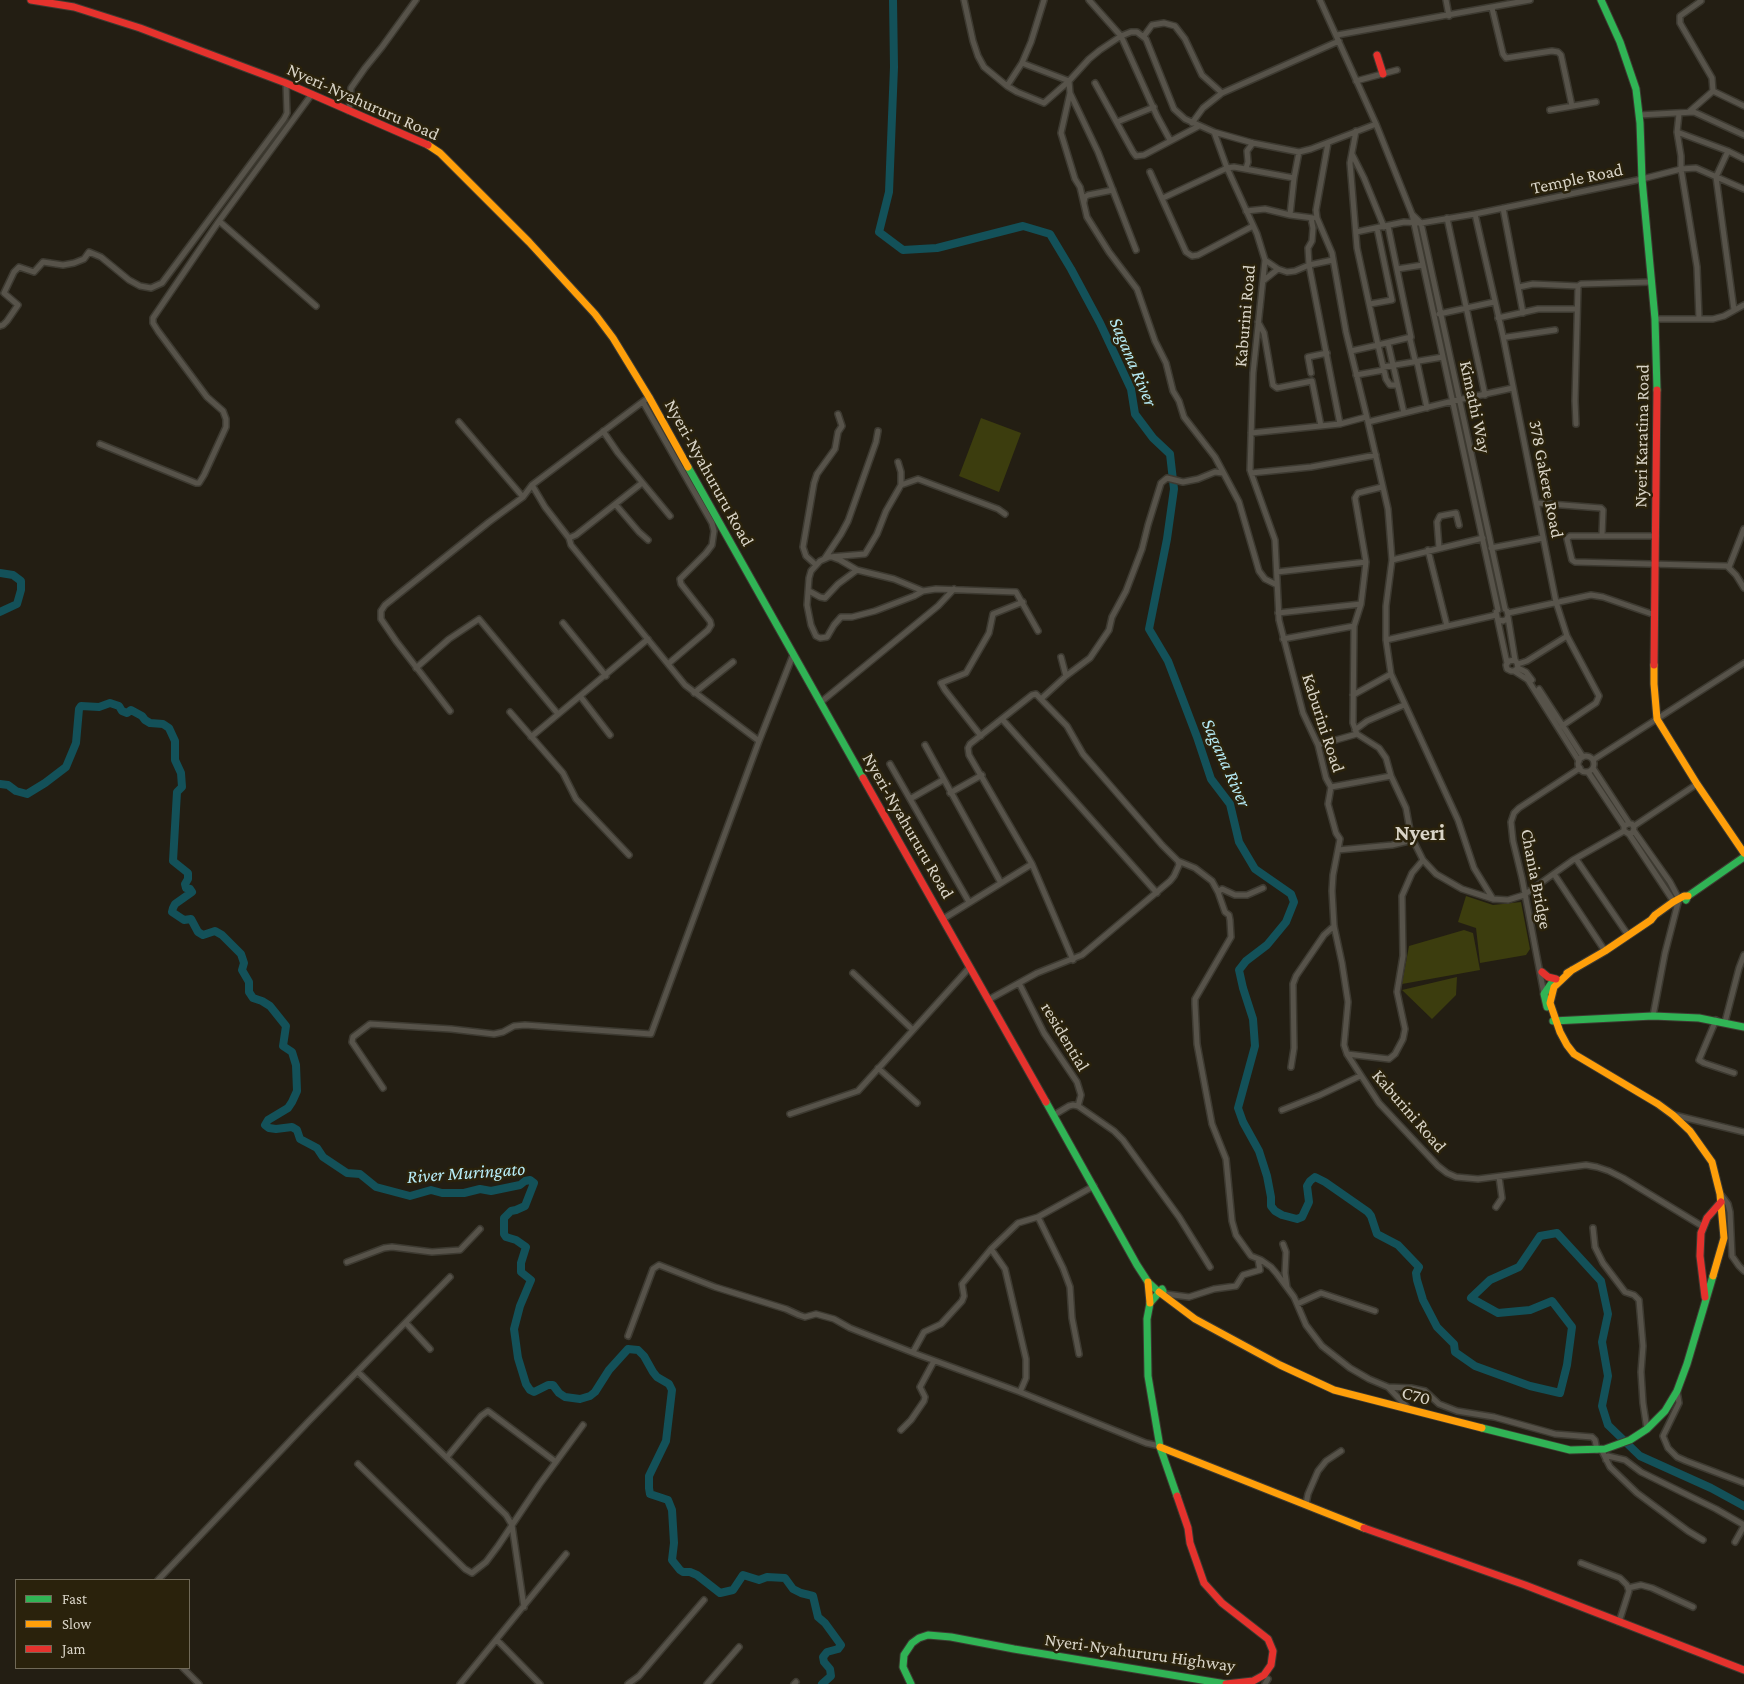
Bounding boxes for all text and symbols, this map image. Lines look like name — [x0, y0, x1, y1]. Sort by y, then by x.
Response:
street label: Nyeri-Nyahururu Road — [283, 59, 443, 145]
street label: Temple Road — [1529, 159, 1625, 199]
street label: Kaburini Road — [1230, 264, 1260, 368]
water label: Sagana River — [1104, 314, 1162, 410]
street label: Kimathi Way — [1455, 359, 1495, 455]
street label: Nyeri Karatina Road — [1630, 364, 1654, 508]
street label: Nyeri-Nyahururu Road — [660, 396, 758, 550]
street label: 378 Gakere Road — [1524, 418, 1568, 540]
street label: Kaburini Road — [1297, 671, 1349, 775]
water label: Sagana River — [1196, 715, 1256, 811]
street label: Nyeri-Nyahururu Road — [858, 749, 958, 903]
district label: Nyeri — [1395, 820, 1445, 846]
street label: Chania Bridge — [1516, 827, 1556, 931]
street label: residential — [1036, 999, 1094, 1075]
street label: Kaburini Road — [1367, 1065, 1451, 1157]
water label: River Muringato — [406, 1157, 526, 1189]
street label: C70 — [1399, 1382, 1433, 1410]
legend — [15, 1579, 190, 1669]
text: Fast — [62, 1591, 87, 1607]
text: Slow — [62, 1616, 91, 1632]
street label: Nyeri-Nyahururu Highway — [1043, 1629, 1237, 1677]
text: Jam — [62, 1641, 85, 1657]

